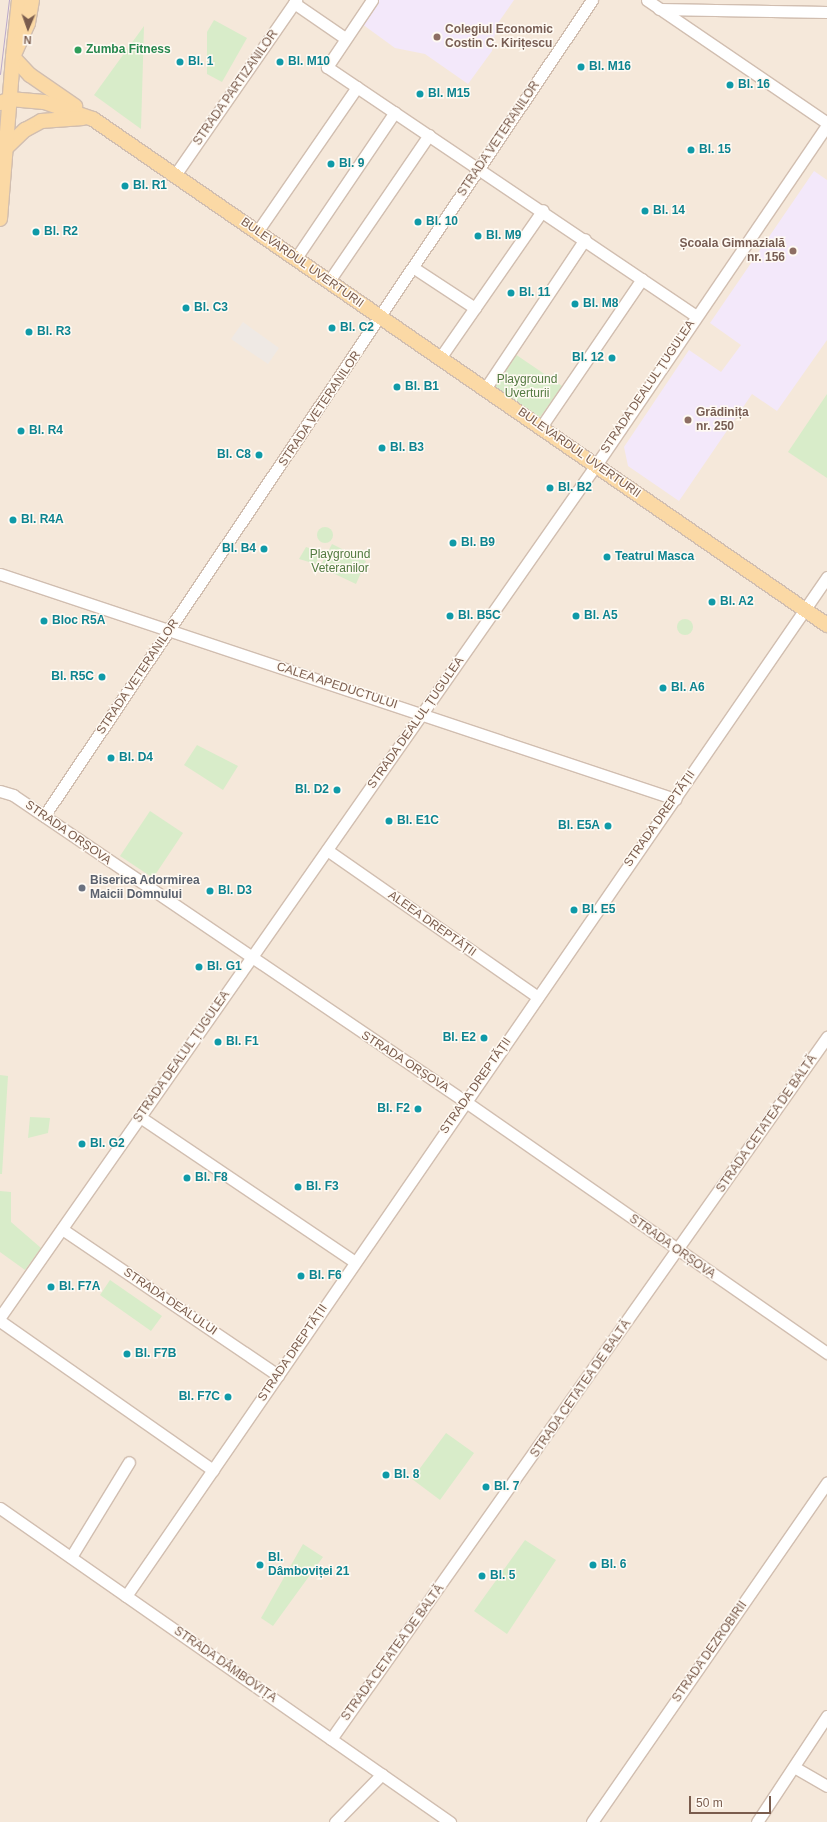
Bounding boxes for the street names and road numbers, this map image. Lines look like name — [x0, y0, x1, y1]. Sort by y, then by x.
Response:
street label: STRADA PARTIZANILOR — [190, 27, 282, 149]
street label: STRADA VETERANILOR — [455, 78, 543, 200]
street label: BULEVARDUL UVERTURII — [238, 215, 366, 311]
street label: STRADA DEALUL ȚUGULEA — [598, 317, 698, 457]
street label: STRADA VETERANILOR — [276, 348, 364, 470]
street label: BULEVARDUL UVERTURII — [515, 405, 643, 501]
street label: STRADA VETERANILOR — [94, 616, 182, 738]
street label: STRADA DEALUL ȚUGULEA — [365, 654, 467, 792]
street label: CALEA APEDUCTULUI — [274, 659, 400, 713]
street label: STRADA DREPTĂȚII — [621, 768, 699, 870]
street label: STRADA ORȘOVA — [22, 798, 114, 868]
street label: ALEEA DREPTĂȚII — [385, 888, 479, 960]
street label: STRADA DEALUL ȚUGULEA — [131, 988, 233, 1126]
street label: STRADA ORȘOVA — [358, 1028, 452, 1096]
street label: STRADA DREPTĂȚII — [437, 1035, 515, 1137]
street label: STRADA CETATEA DE BALTĂ — [713, 1052, 821, 1196]
street label: STRADA ORȘOVA — [626, 1212, 718, 1282]
street label: STRADA DEALULUI — [120, 1265, 220, 1339]
street label: STRADA DREPTĂȚII — [255, 1301, 331, 1405]
street label: STRADA CETATEA DE BALTĂ — [527, 1317, 635, 1461]
street label: STRADA CETATEA DE BALTĂ — [338, 1582, 448, 1724]
street label: STRADA DEZROBIRII — [669, 1598, 751, 1706]
street label: STRADA DÂMBOVIȚA — [171, 1624, 279, 1706]

